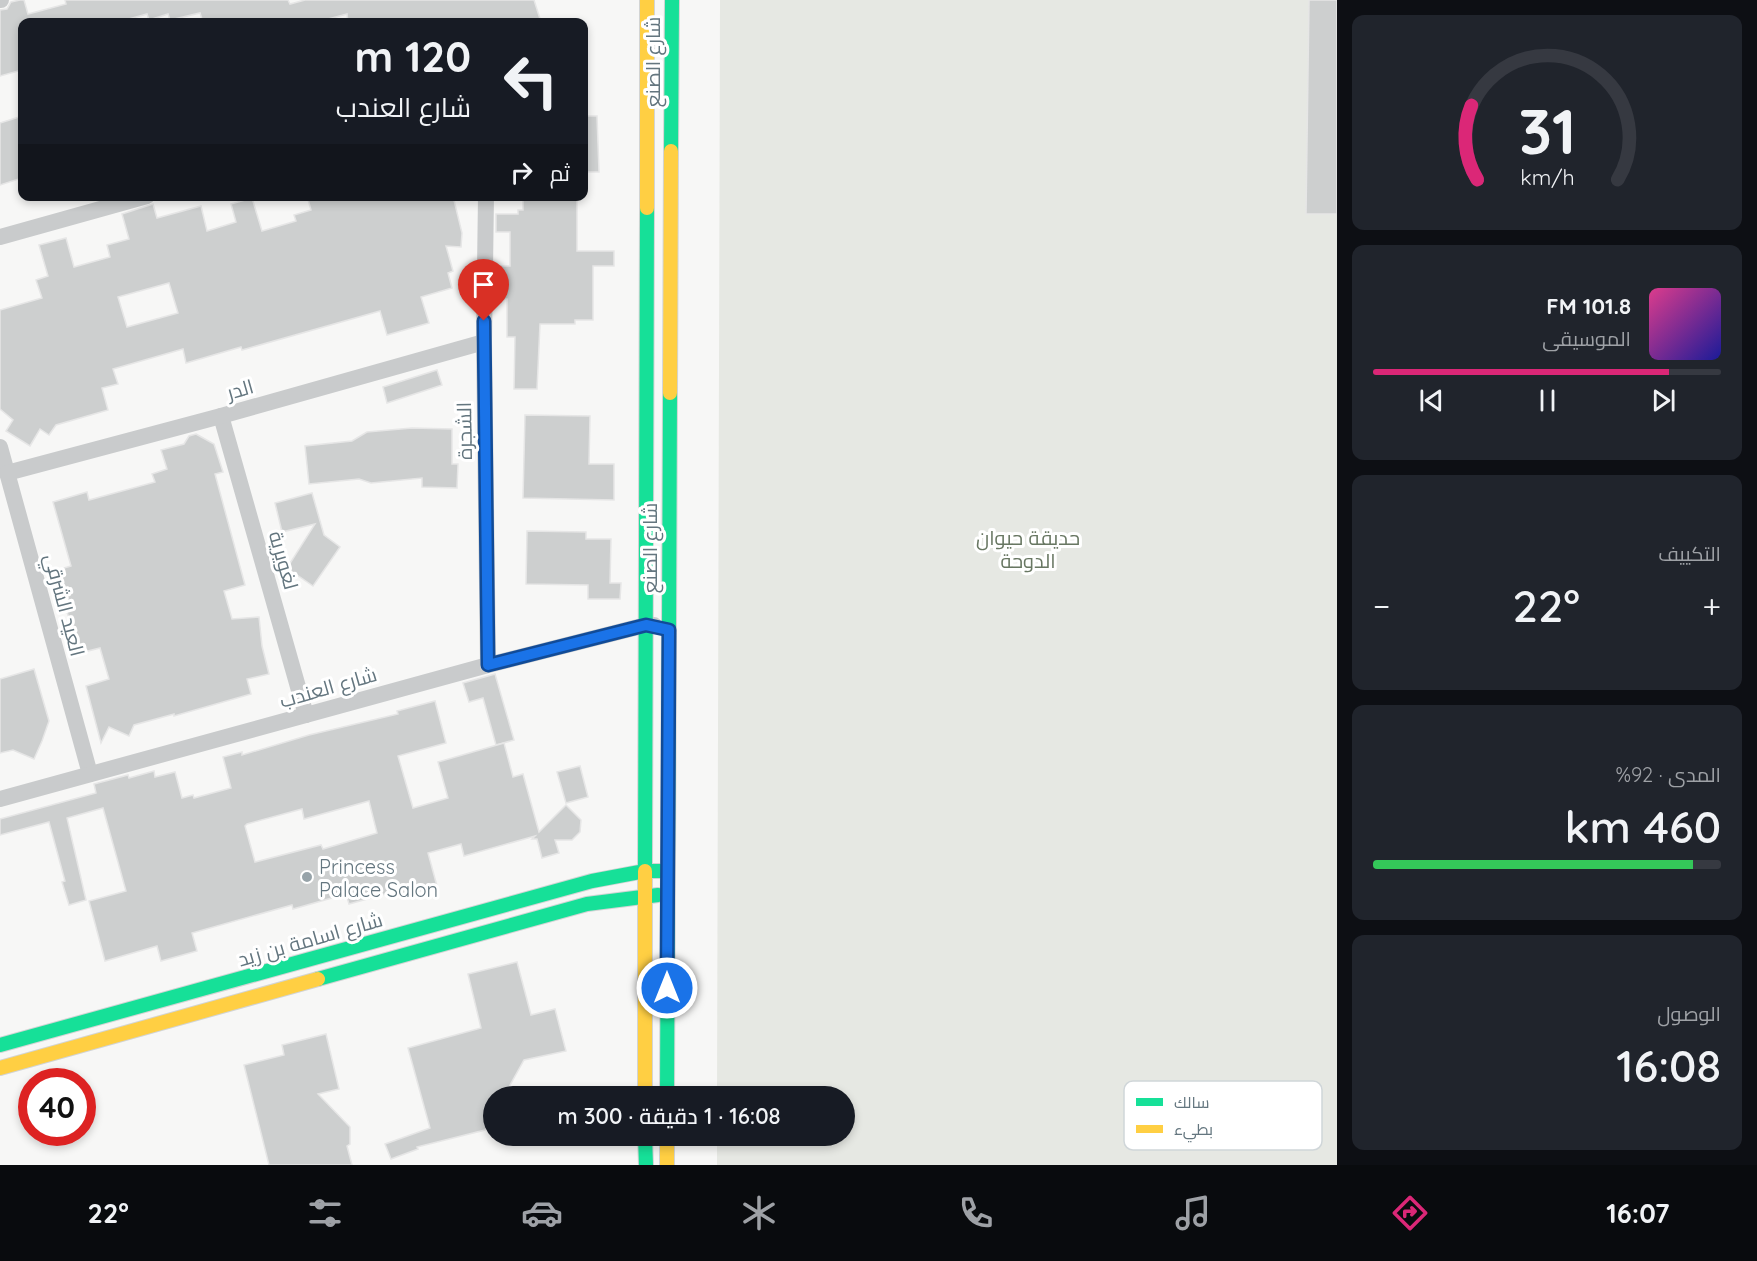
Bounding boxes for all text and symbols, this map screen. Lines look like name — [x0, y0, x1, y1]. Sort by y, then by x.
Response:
street label: شارع الصنع — [640, 17, 667, 107]
text: 120 m — [354, 30, 471, 83]
icon: left — [492, 42, 570, 120]
text: شارع العندب — [336, 90, 471, 124]
text: 31 — [1518, 92, 1576, 170]
icon: right — [505, 156, 538, 189]
text: ثم — [550, 159, 570, 187]
text: km/h — [1520, 164, 1574, 190]
pin — [458, 259, 509, 321]
icon: arrive — [467, 268, 500, 301]
text: 101.8 FM — [1546, 292, 1631, 320]
text: الموسيقى — [1542, 326, 1631, 351]
street label: الدر — [223, 373, 256, 405]
icon: previous — [1415, 384, 1448, 417]
icon: pause — [1531, 384, 1564, 417]
icon: next — [1647, 384, 1680, 417]
street label: الشجرة — [451, 402, 477, 460]
street label: شارع الصنع — [637, 503, 664, 593]
park label: حديقة حيوان الدوحة — [976, 525, 1080, 573]
street label: لغويرية — [264, 528, 304, 592]
text: التكييف — [1658, 541, 1721, 566]
street label: العيد الشرقي — [35, 551, 91, 660]
text: 22° — [1513, 577, 1580, 633]
text: − — [1373, 585, 1390, 626]
text: + — [1702, 585, 1721, 626]
street label: شارع العندب — [276, 661, 380, 715]
text: المدى · 92% — [1615, 762, 1721, 787]
text: 460 km — [1564, 798, 1721, 854]
place label: Princess Palace Salon — [319, 854, 438, 902]
marker: Princess Palace Salon — [300, 870, 314, 884]
street label: شارع اسامة بن زيد — [235, 906, 386, 974]
position arrow — [635, 956, 699, 1020]
text: الوصول — [1657, 1001, 1721, 1026]
text: 16:08 — [1616, 1037, 1721, 1093]
speed limit sign: 40 — [18, 1068, 96, 1146]
legend — [1124, 1081, 1322, 1150]
text: سالك — [1174, 1092, 1209, 1112]
text: 16:08 · 1 دقيقة · 300 m — [557, 1102, 781, 1130]
text: بطيء — [1174, 1119, 1213, 1143]
icon: filters — [304, 1192, 346, 1234]
icon: car — [521, 1192, 563, 1234]
icon: climate — [738, 1192, 780, 1234]
icon: phone — [955, 1192, 997, 1234]
icon: music — [1172, 1192, 1214, 1234]
icon: directions — [1389, 1192, 1431, 1234]
text: 22° — [88, 1196, 129, 1230]
text: 16:07 — [1606, 1196, 1669, 1230]

